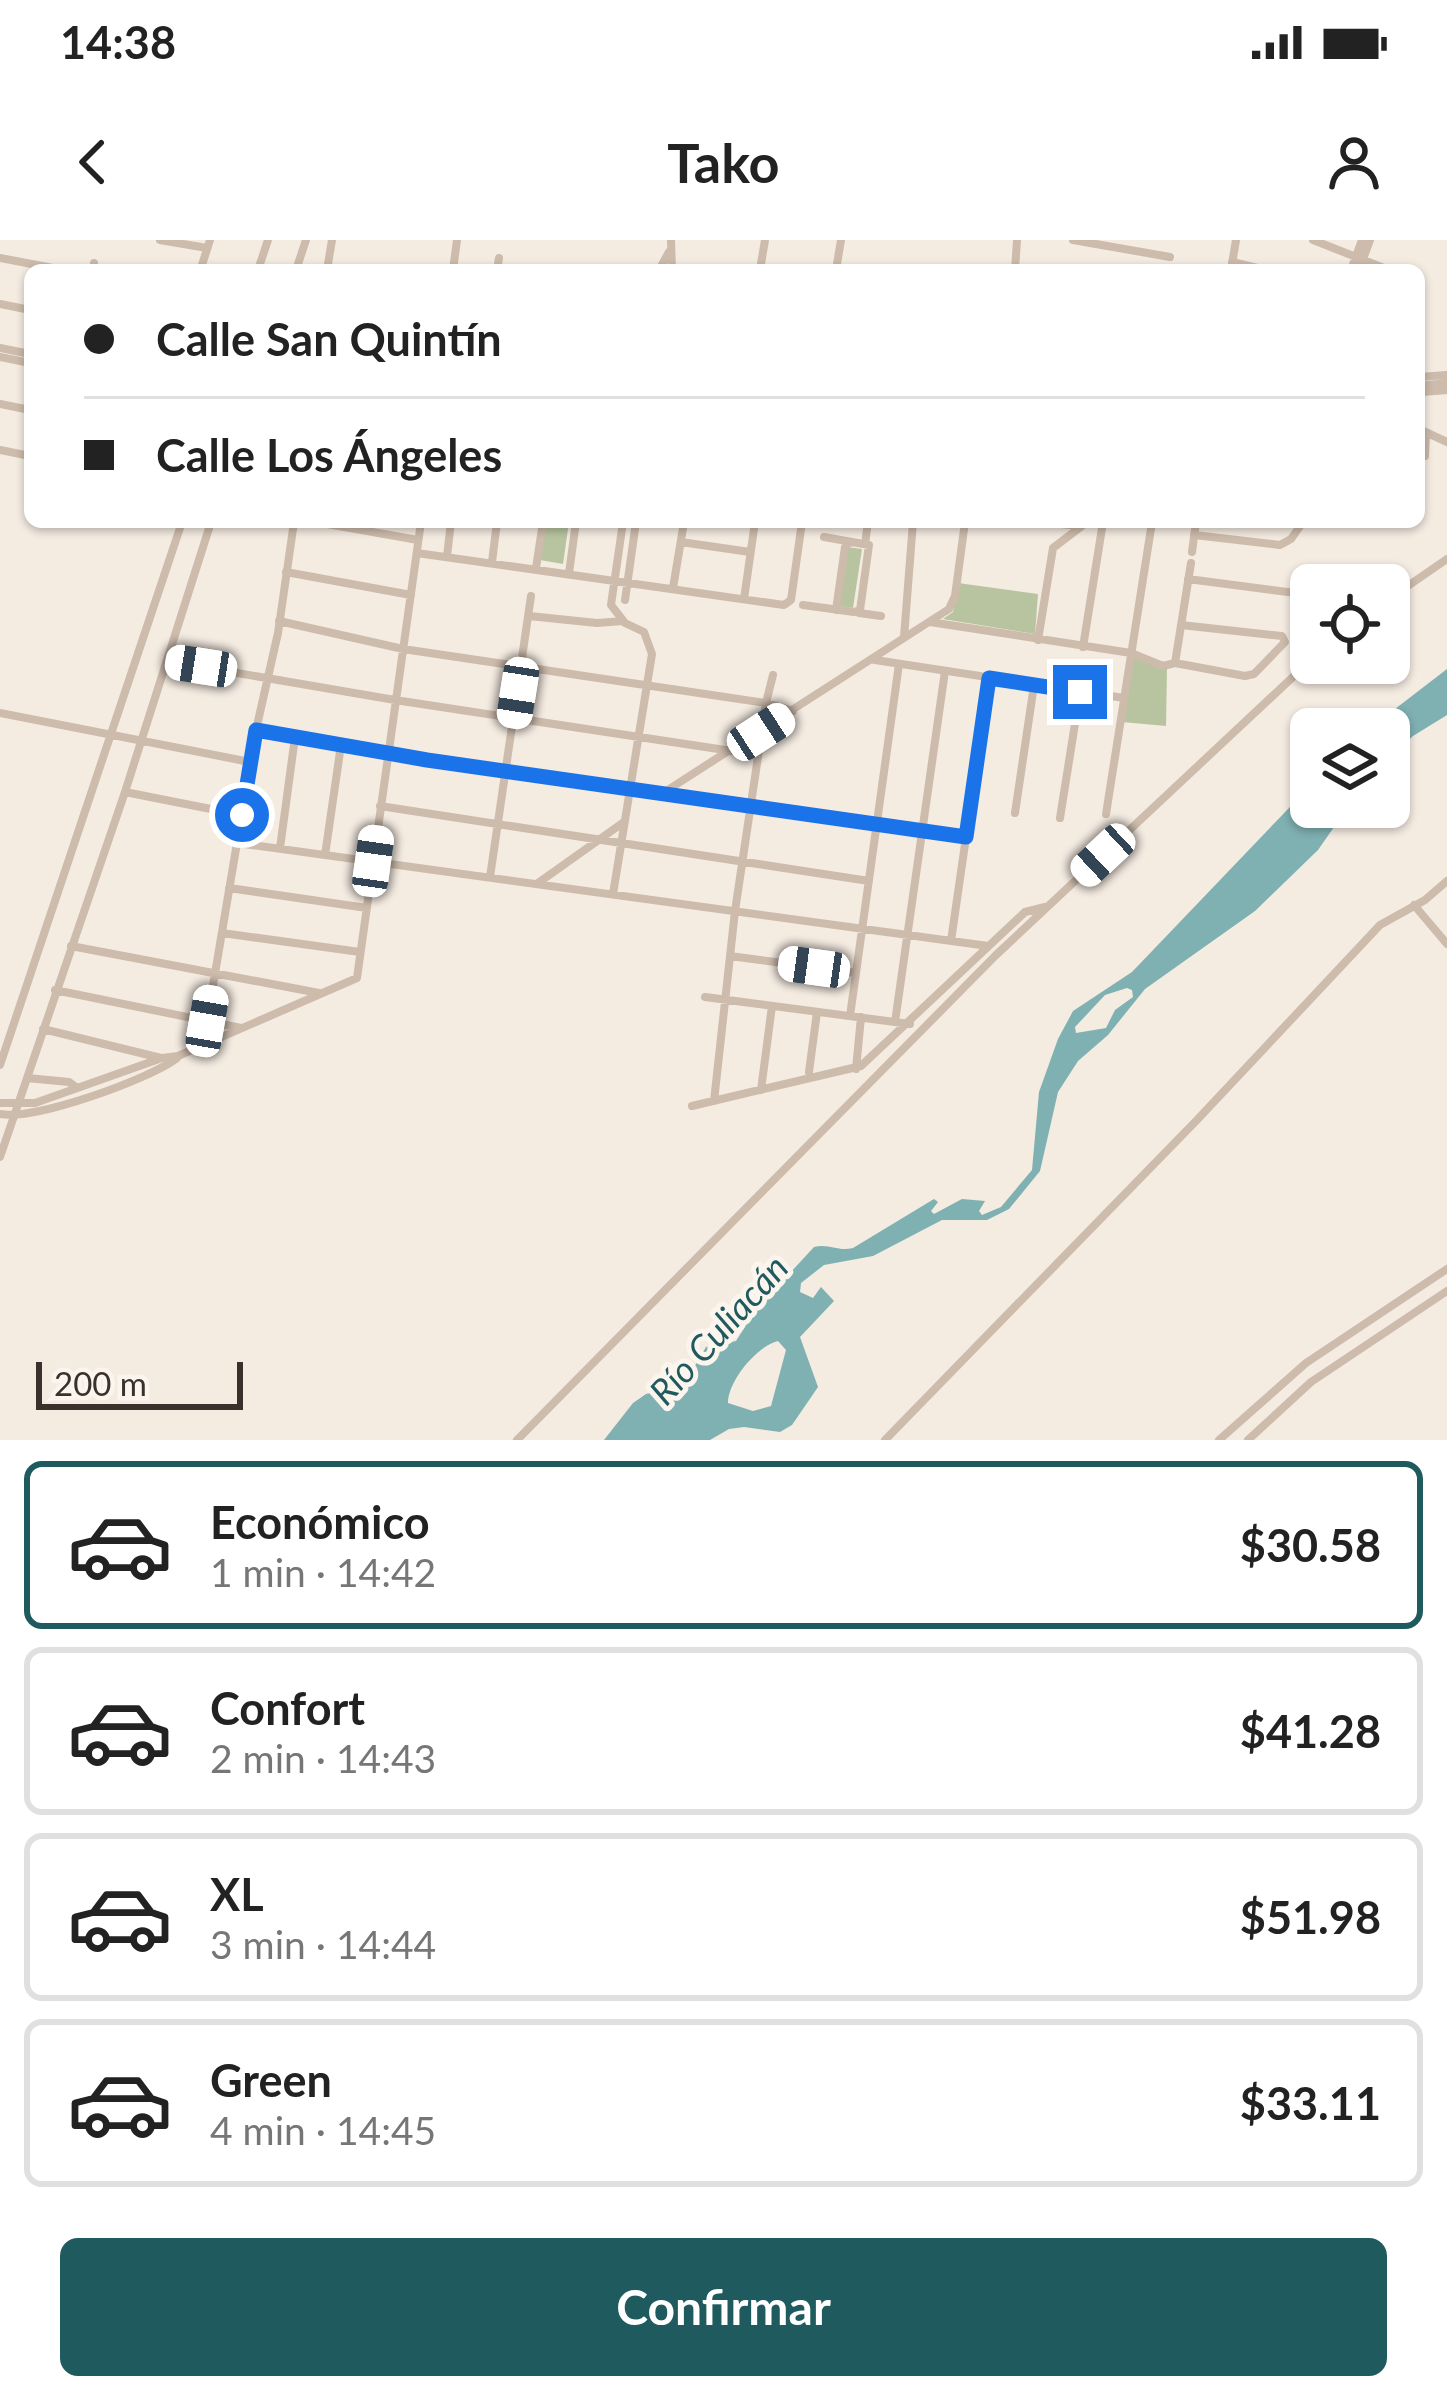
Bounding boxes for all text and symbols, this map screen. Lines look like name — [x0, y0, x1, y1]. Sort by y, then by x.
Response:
text: 14:38 — [60, 15, 176, 69]
icon: back — [60, 129, 126, 195]
icon: person — [1321, 129, 1387, 195]
text: Tako — [667, 130, 780, 195]
text: Calle San Quintín — [156, 312, 502, 366]
text: Calle Los Ángeles — [156, 428, 502, 482]
map controls — [1290, 564, 1410, 828]
button: locate — [1290, 564, 1410, 684]
car — [163, 643, 239, 689]
car — [495, 655, 541, 731]
route end — [1053, 665, 1107, 719]
car — [721, 697, 801, 767]
button: layers — [1290, 708, 1410, 828]
route start — [215, 788, 269, 842]
car — [1064, 817, 1142, 893]
car — [350, 823, 396, 899]
car — [776, 944, 852, 990]
car — [183, 982, 231, 1060]
water label: Río Culiacán — [640, 1245, 796, 1413]
scale bar — [36, 1356, 243, 1409]
text: 200 m — [54, 1363, 147, 1403]
icon: car — [66, 1491, 174, 1599]
text: Económico — [210, 1495, 430, 1549]
text: $30.58 — [1240, 1518, 1381, 1572]
text: 1 min · 14:42 — [210, 1549, 436, 1595]
icon: car — [66, 1677, 174, 1785]
text: Confort — [210, 1681, 365, 1735]
text: $41.28 — [1240, 1704, 1381, 1758]
text: 2 min · 14:43 — [210, 1735, 436, 1781]
icon: car — [66, 1863, 174, 1971]
text: XL — [210, 1867, 264, 1921]
text: $51.98 — [1240, 1890, 1381, 1944]
text: 3 min · 14:44 — [210, 1921, 436, 1967]
icon: car — [66, 2049, 174, 2157]
text: Green — [210, 2053, 332, 2107]
text: $33.11 — [1240, 2076, 1381, 2130]
text: 4 min · 14:45 — [210, 2107, 436, 2153]
button: Confirmar — [60, 2238, 1387, 2376]

